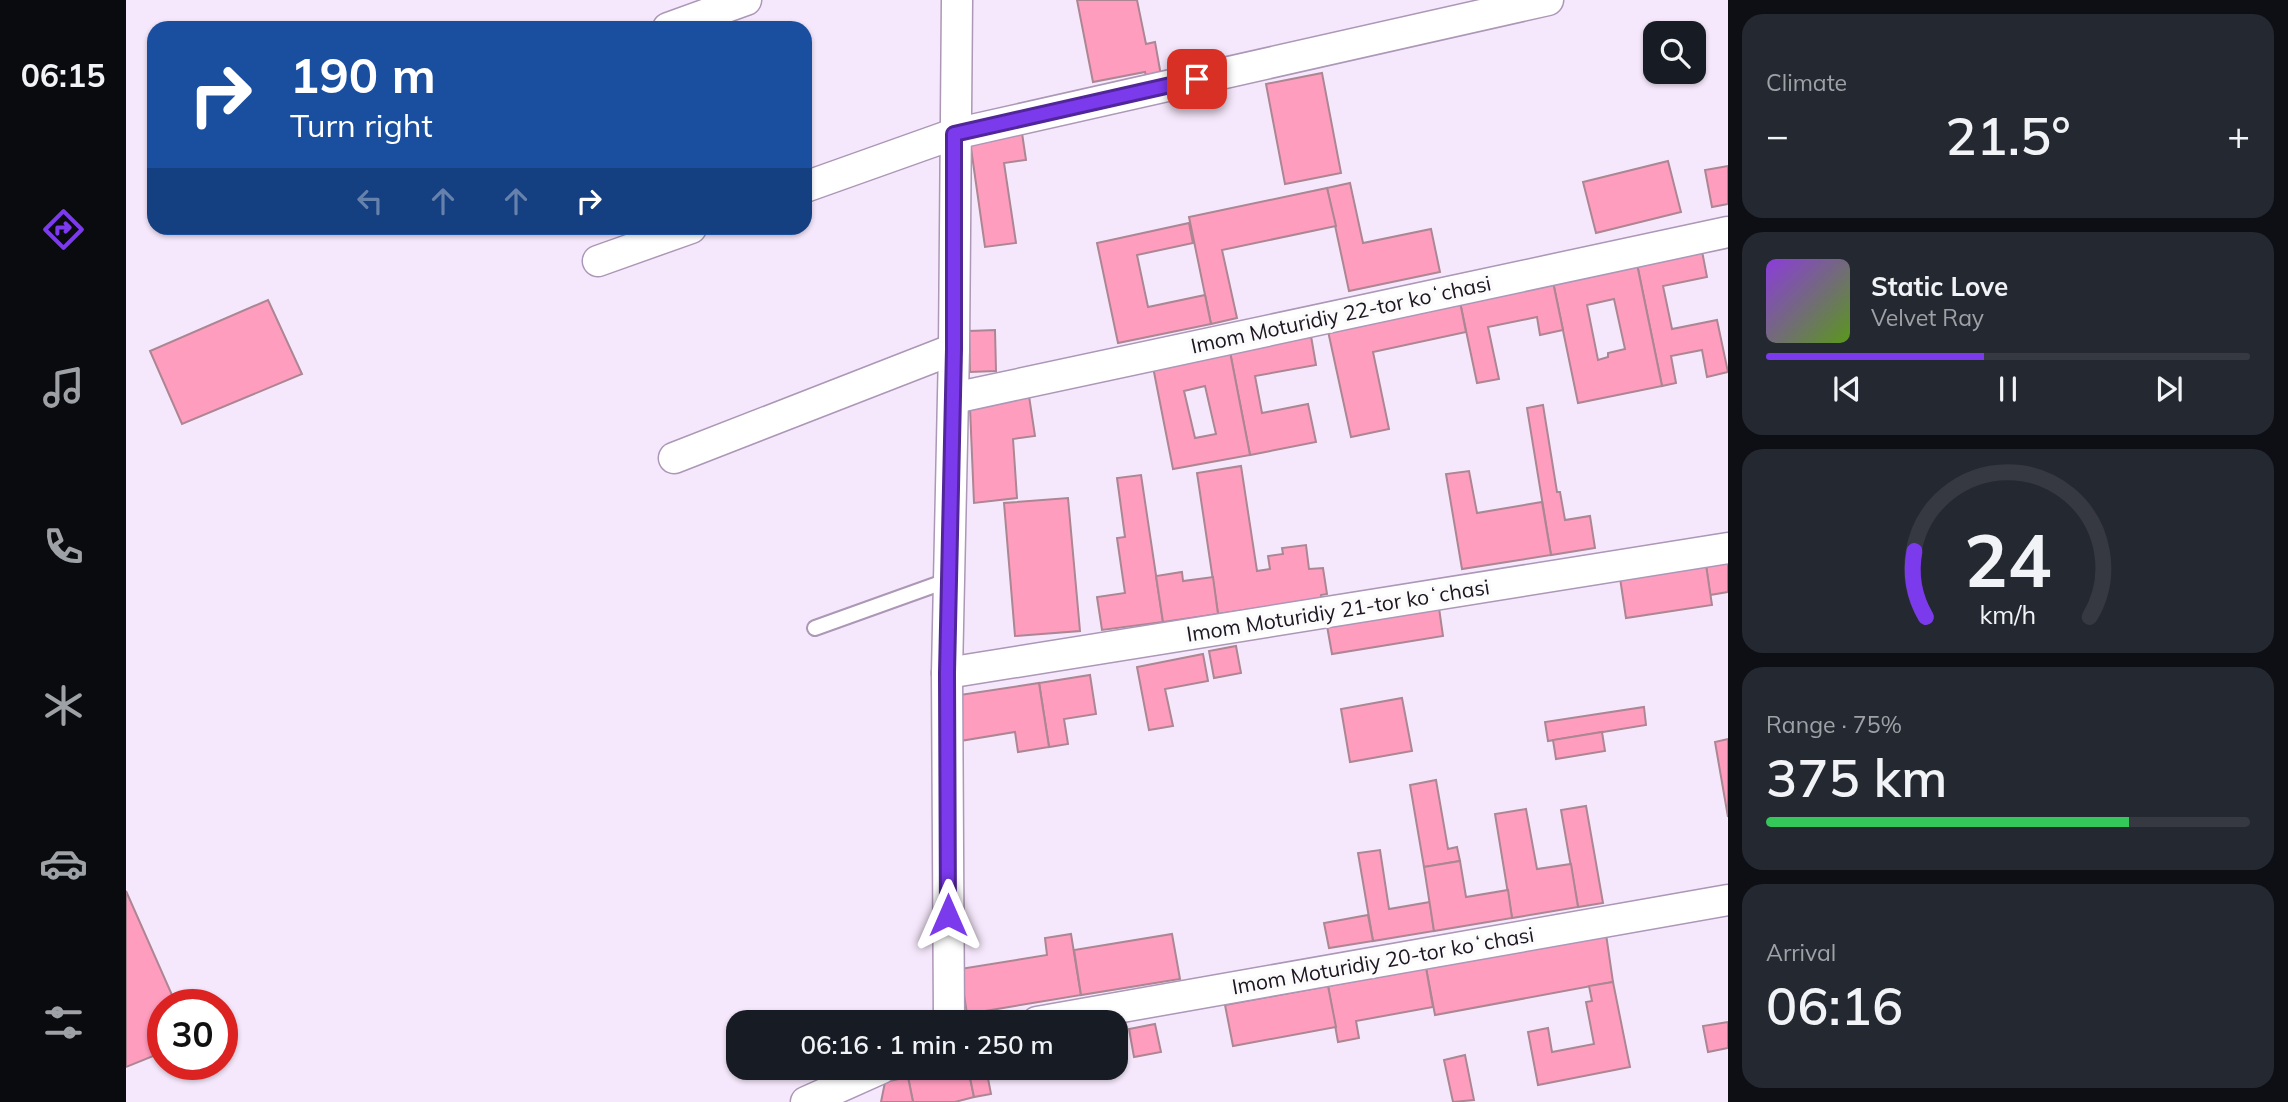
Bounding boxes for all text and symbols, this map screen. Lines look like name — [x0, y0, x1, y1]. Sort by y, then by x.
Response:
map controls — [1643, 21, 1706, 84]
button: search — [1643, 21, 1706, 84]
text: 190 m — [290, 44, 436, 105]
icon: right — [175, 49, 266, 140]
pin — [1167, 49, 1227, 109]
text: 06:15 — [21, 55, 105, 95]
icon: arrive — [1178, 60, 1216, 98]
text: Climate — [1766, 68, 1847, 97]
text: 21.5° — [1945, 103, 2071, 168]
text: Turn right — [290, 105, 433, 145]
text: − — [1766, 111, 1789, 159]
text: + — [2227, 111, 2250, 159]
icon: left — [351, 182, 389, 220]
icon: ahead — [424, 182, 462, 220]
icon: ahead — [497, 182, 535, 220]
icon: right — [570, 182, 608, 220]
icon: directions — [39, 205, 88, 254]
street label: Imom Moturidiy 22-tor koʻchasi — [1188, 269, 1493, 359]
text: Static Love — [1871, 270, 2008, 303]
text: Velvet Ray — [1871, 303, 1984, 332]
icon: music — [39, 363, 88, 412]
icon: previous — [1828, 370, 1866, 408]
icon: pause — [1989, 370, 2027, 408]
icon: next — [2150, 370, 2188, 408]
text: 24 — [1964, 514, 2052, 605]
icon: phone — [39, 522, 88, 571]
street label: Imom Moturidiy 21-tor koʻchasi — [1185, 573, 1491, 647]
text: km/h — [1980, 599, 2036, 630]
icon: climate — [39, 681, 88, 730]
text: Range · 75% — [1766, 710, 1902, 739]
text: 375 km — [1766, 745, 1947, 810]
icon: car — [39, 839, 88, 888]
position arrow — [911, 878, 985, 952]
street label: Imom Moturidiy 20-tor koʻchasi — [1230, 921, 1536, 999]
text: Arrival — [1766, 938, 1836, 967]
text: 06:16 — [1766, 973, 1903, 1038]
speed limit sign: 30 — [147, 989, 238, 1080]
icon: filters — [39, 998, 88, 1047]
text: 06:16 · 1 min · 250 m — [800, 1028, 1054, 1061]

